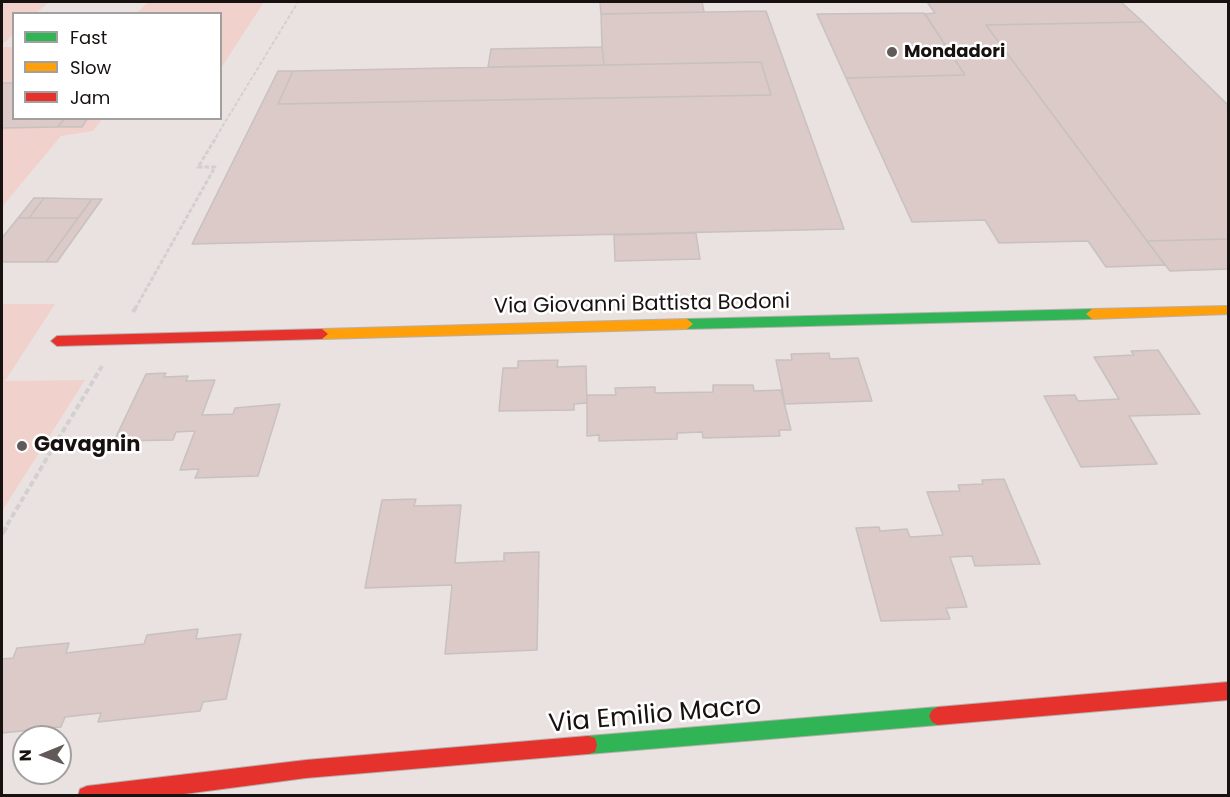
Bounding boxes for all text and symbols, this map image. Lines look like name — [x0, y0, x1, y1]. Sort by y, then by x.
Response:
legend — [12, 12, 222, 120]
text: Fast — [70, 25, 107, 50]
place label: Mondadori — [904, 41, 1005, 63]
marker: Mondadori — [885, 45, 899, 59]
text: Slow — [70, 55, 111, 80]
text: Jam — [70, 85, 110, 110]
street label: Via Giovanni Battista Bodoni — [494, 290, 790, 320]
place label: Gavagnin — [34, 433, 140, 459]
marker: Gavagnin — [15, 439, 29, 453]
street label: Via Emilio Macro — [547, 691, 763, 741]
north arrow — [12, 725, 72, 785]
text: N — [14, 749, 37, 762]

